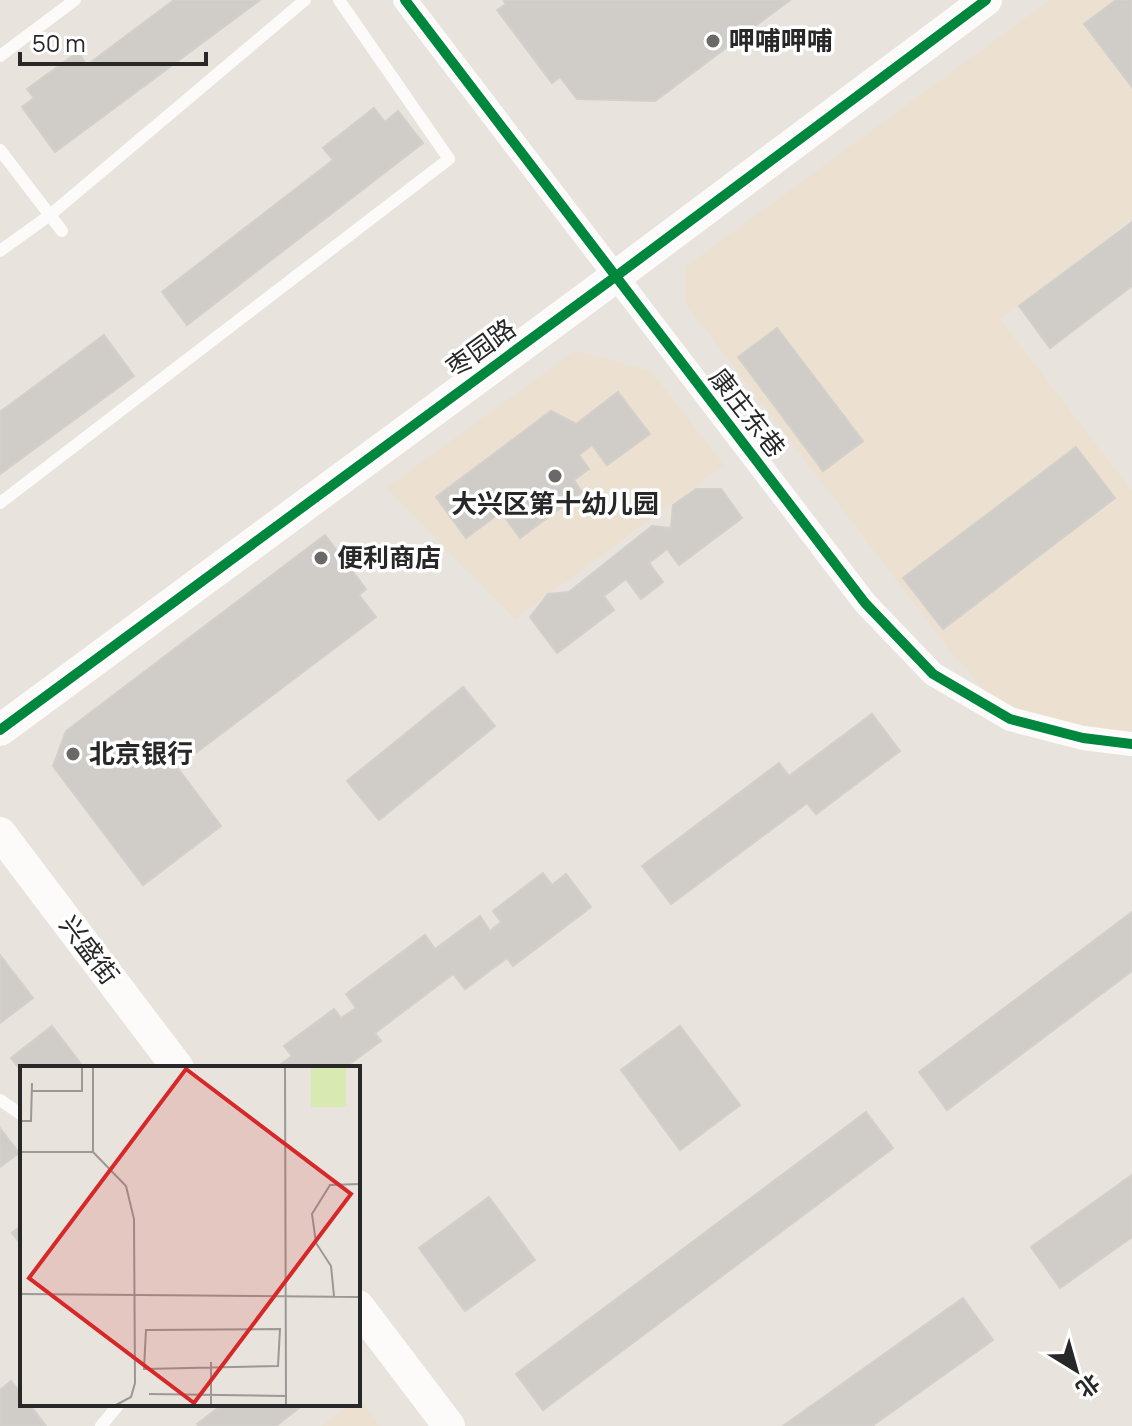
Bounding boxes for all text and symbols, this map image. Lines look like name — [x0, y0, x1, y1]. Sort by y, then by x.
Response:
scale bar — [20, 16, 206, 66]
place label: 呷哺呷哺 — [729, 22, 833, 58]
text: 50 m — [32, 26, 86, 59]
marker: 呷哺呷哺 — [704, 32, 722, 50]
street label: 枣园路 — [438, 310, 523, 385]
street label: 康庄东巷 — [702, 360, 794, 464]
marker: 大兴区第十幼儿园 — [546, 467, 564, 485]
place label: 大兴区第十幼儿园 — [451, 485, 659, 521]
place label: 便利商店 — [337, 539, 441, 575]
marker: 便利商店 — [312, 549, 330, 567]
place label: 北京银行 — [89, 735, 193, 771]
marker: 北京银行 — [64, 745, 82, 763]
street label: 兴盛街 — [52, 907, 128, 991]
inset map — [20, 1066, 360, 1406]
north arrow — [1036, 1330, 1116, 1410]
text: 北 — [1070, 1367, 1106, 1405]

